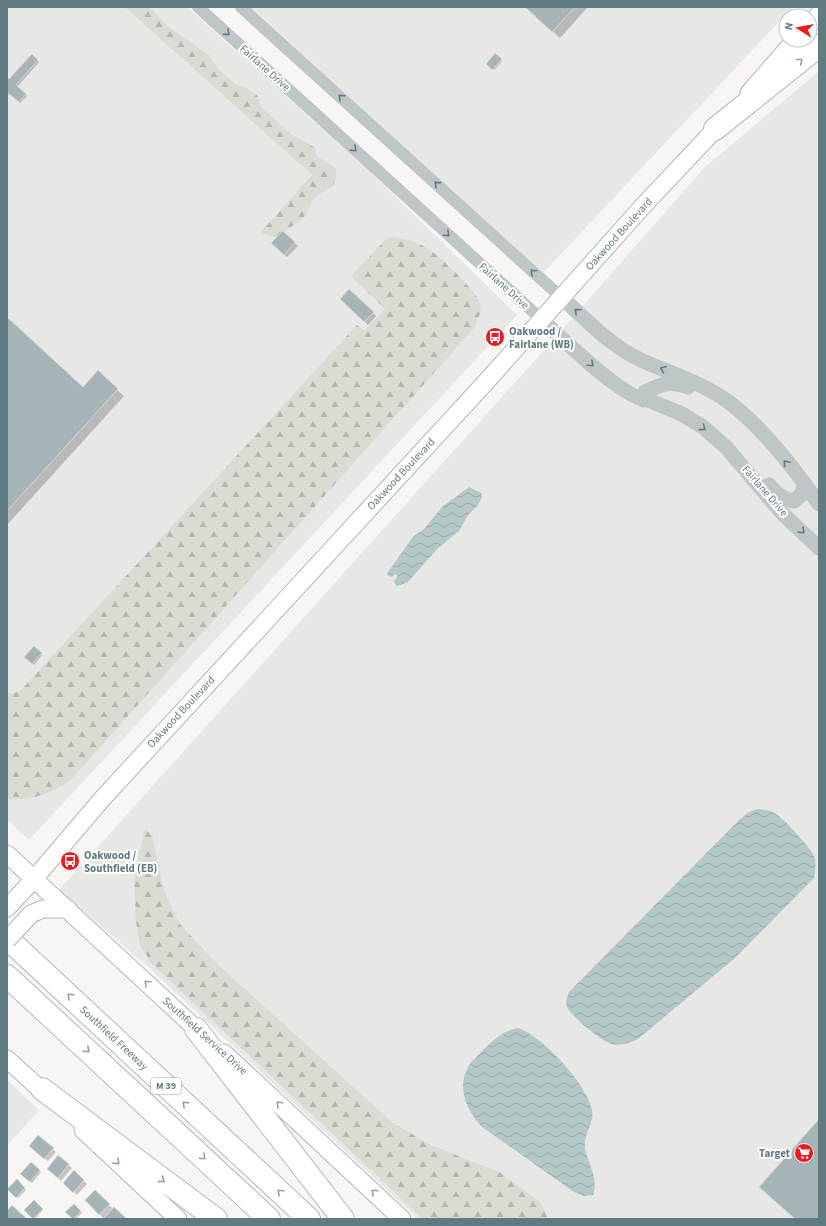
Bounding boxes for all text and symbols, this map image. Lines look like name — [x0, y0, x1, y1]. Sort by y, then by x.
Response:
north arrow — [778, 8, 818, 48]
text: N — [781, 21, 797, 31]
one-way arrow — [222, 29, 229, 36]
street label: Fairlane Drive — [237, 41, 294, 95]
one-way arrow — [796, 59, 803, 66]
one-way arrow — [338, 94, 346, 102]
one-way arrow — [349, 144, 357, 152]
one-way arrow — [434, 182, 442, 189]
street label: Oakwood Boulevard — [582, 194, 656, 274]
one-way arrow — [442, 229, 450, 236]
street label: Fairlane Drive — [476, 259, 533, 313]
one-way arrow — [530, 269, 538, 276]
one-way arrow — [574, 309, 581, 316]
place label: Oakwood / Fairlane (WB) — [509, 324, 574, 352]
bus stop icon: Oakwood / Fairlane (WB) — [484, 326, 506, 348]
one-way arrow — [587, 359, 594, 366]
one-way arrow — [659, 365, 666, 373]
one-way arrow — [698, 423, 705, 430]
street label: Oakwood Boulevard — [364, 435, 438, 513]
one-way arrow — [784, 460, 791, 467]
street label: Fairlane Drive — [739, 462, 792, 520]
one-way arrow — [797, 527, 805, 534]
street label: Oakwood Boulevard — [144, 673, 218, 751]
place label: Oakwood / Southfield (EB) — [84, 848, 157, 876]
bus stop icon: Oakwood / Southfield (EB) — [59, 850, 81, 872]
one-way arrow — [144, 981, 152, 988]
one-way arrow — [67, 994, 74, 1001]
street label: Southfield Service Drive — [159, 994, 251, 1079]
street label: Southfield Freeway — [77, 1002, 151, 1074]
one-way arrow — [82, 1045, 90, 1053]
road number: M 39 — [151, 1078, 181, 1094]
one-way arrow — [182, 1101, 190, 1109]
one-way arrow — [276, 1102, 283, 1109]
supermarket icon: Target — [793, 1142, 815, 1164]
place label: Target — [759, 1146, 791, 1161]
one-way arrow — [198, 1153, 206, 1160]
one-way arrow — [112, 1158, 120, 1165]
one-way arrow — [158, 1175, 165, 1182]
one-way arrow — [277, 1190, 285, 1197]
one-way arrow — [371, 1190, 379, 1197]

